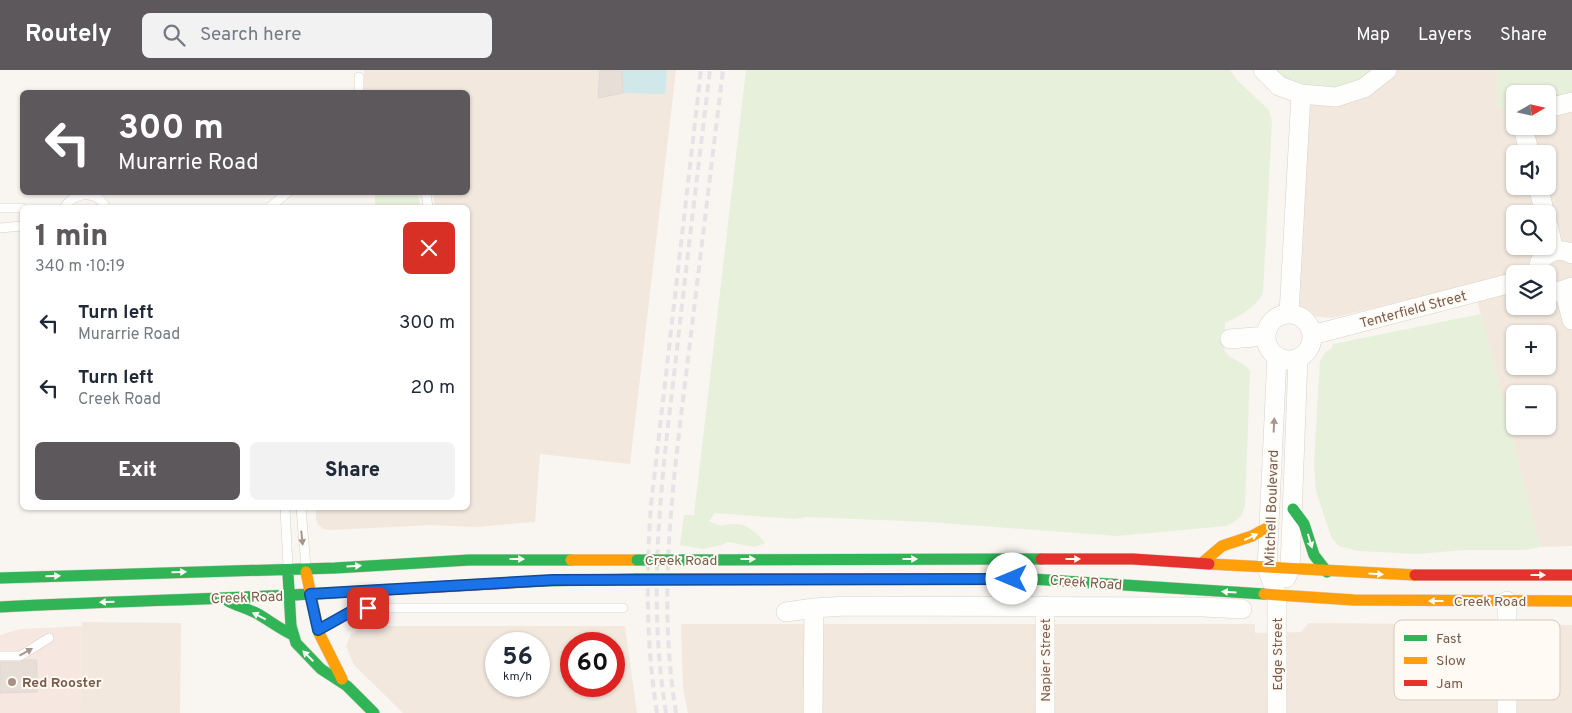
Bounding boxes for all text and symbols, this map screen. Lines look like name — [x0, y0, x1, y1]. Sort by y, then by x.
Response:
search box — [142, 13, 492, 58]
text: Routely — [25, 20, 112, 50]
icon: search — [160, 21, 188, 49]
text: Search here — [200, 23, 301, 47]
text: Map — [1356, 24, 1390, 47]
text: Layers — [1418, 24, 1472, 47]
text: Share — [1500, 24, 1547, 47]
north arrow — [1506, 85, 1556, 135]
map controls — [1506, 85, 1556, 435]
text: 300 m — [118, 107, 224, 151]
icon: left — [35, 110, 100, 175]
button: sound — [1506, 145, 1556, 195]
text: Murarrie Road — [118, 150, 259, 177]
button: search — [1506, 205, 1556, 255]
text: 1 min — [35, 219, 108, 256]
button: close — [403, 222, 455, 274]
text: 340 m · 10:19 — [35, 257, 125, 277]
button: layers — [1506, 265, 1556, 315]
street label: Tenterfield Street — [1358, 288, 1469, 333]
text: Turn left — [78, 301, 154, 325]
icon: left — [35, 309, 63, 337]
text: 300 m — [399, 311, 455, 335]
text: Murarrie Road — [78, 325, 180, 345]
button: + — [1506, 325, 1556, 375]
text: Turn left — [78, 366, 154, 390]
icon: left — [35, 374, 63, 402]
text: 20 m — [411, 376, 455, 400]
button: − — [1506, 385, 1556, 435]
text: Creek Road — [78, 390, 161, 410]
one-way arrow — [1271, 417, 1279, 433]
button: Exit — [35, 442, 240, 500]
button: Share — [250, 442, 455, 500]
street label: Mitchell Boulevard — [1262, 450, 1283, 567]
one-way arrow — [299, 530, 307, 546]
one-way arrow — [1244, 532, 1258, 540]
one-way arrow — [1306, 533, 1314, 548]
position arrow — [985, 552, 1037, 604]
street label: Creek Road — [645, 553, 717, 570]
one-way arrow — [509, 555, 525, 563]
one-way arrow — [740, 555, 756, 563]
one-way arrow — [903, 555, 919, 563]
one-way arrow — [1065, 555, 1081, 563]
one-way arrow — [347, 562, 363, 570]
one-way arrow — [172, 567, 188, 575]
one-way arrow — [45, 571, 61, 579]
one-way arrow — [1368, 571, 1384, 579]
one-way arrow — [1531, 571, 1547, 579]
street label: Creek Road — [1049, 572, 1123, 595]
pin — [347, 587, 389, 629]
one-way arrow — [1220, 587, 1236, 595]
street label: Creek Road — [210, 589, 284, 608]
icon: arrive — [354, 594, 382, 622]
street label: Creek Road — [1454, 594, 1526, 611]
one-way arrow — [1428, 597, 1444, 605]
one-way arrow — [99, 598, 115, 606]
one-way arrow — [252, 612, 266, 620]
street label: Napier Street — [1038, 618, 1055, 702]
street label: Edge Street — [1270, 618, 1287, 690]
legend — [1394, 620, 1560, 700]
text: Fast — [1436, 631, 1462, 648]
speed limit sign: 60 — [560, 632, 625, 697]
text: 56 — [502, 642, 533, 674]
one-way arrow — [20, 647, 33, 656]
one-way arrow — [302, 650, 314, 662]
text: Slow — [1436, 653, 1466, 670]
text: km/h — [503, 669, 532, 685]
place label: Red Rooster — [22, 675, 102, 692]
marker: Red Rooster — [6, 676, 18, 688]
text: Jam — [1436, 676, 1463, 693]

